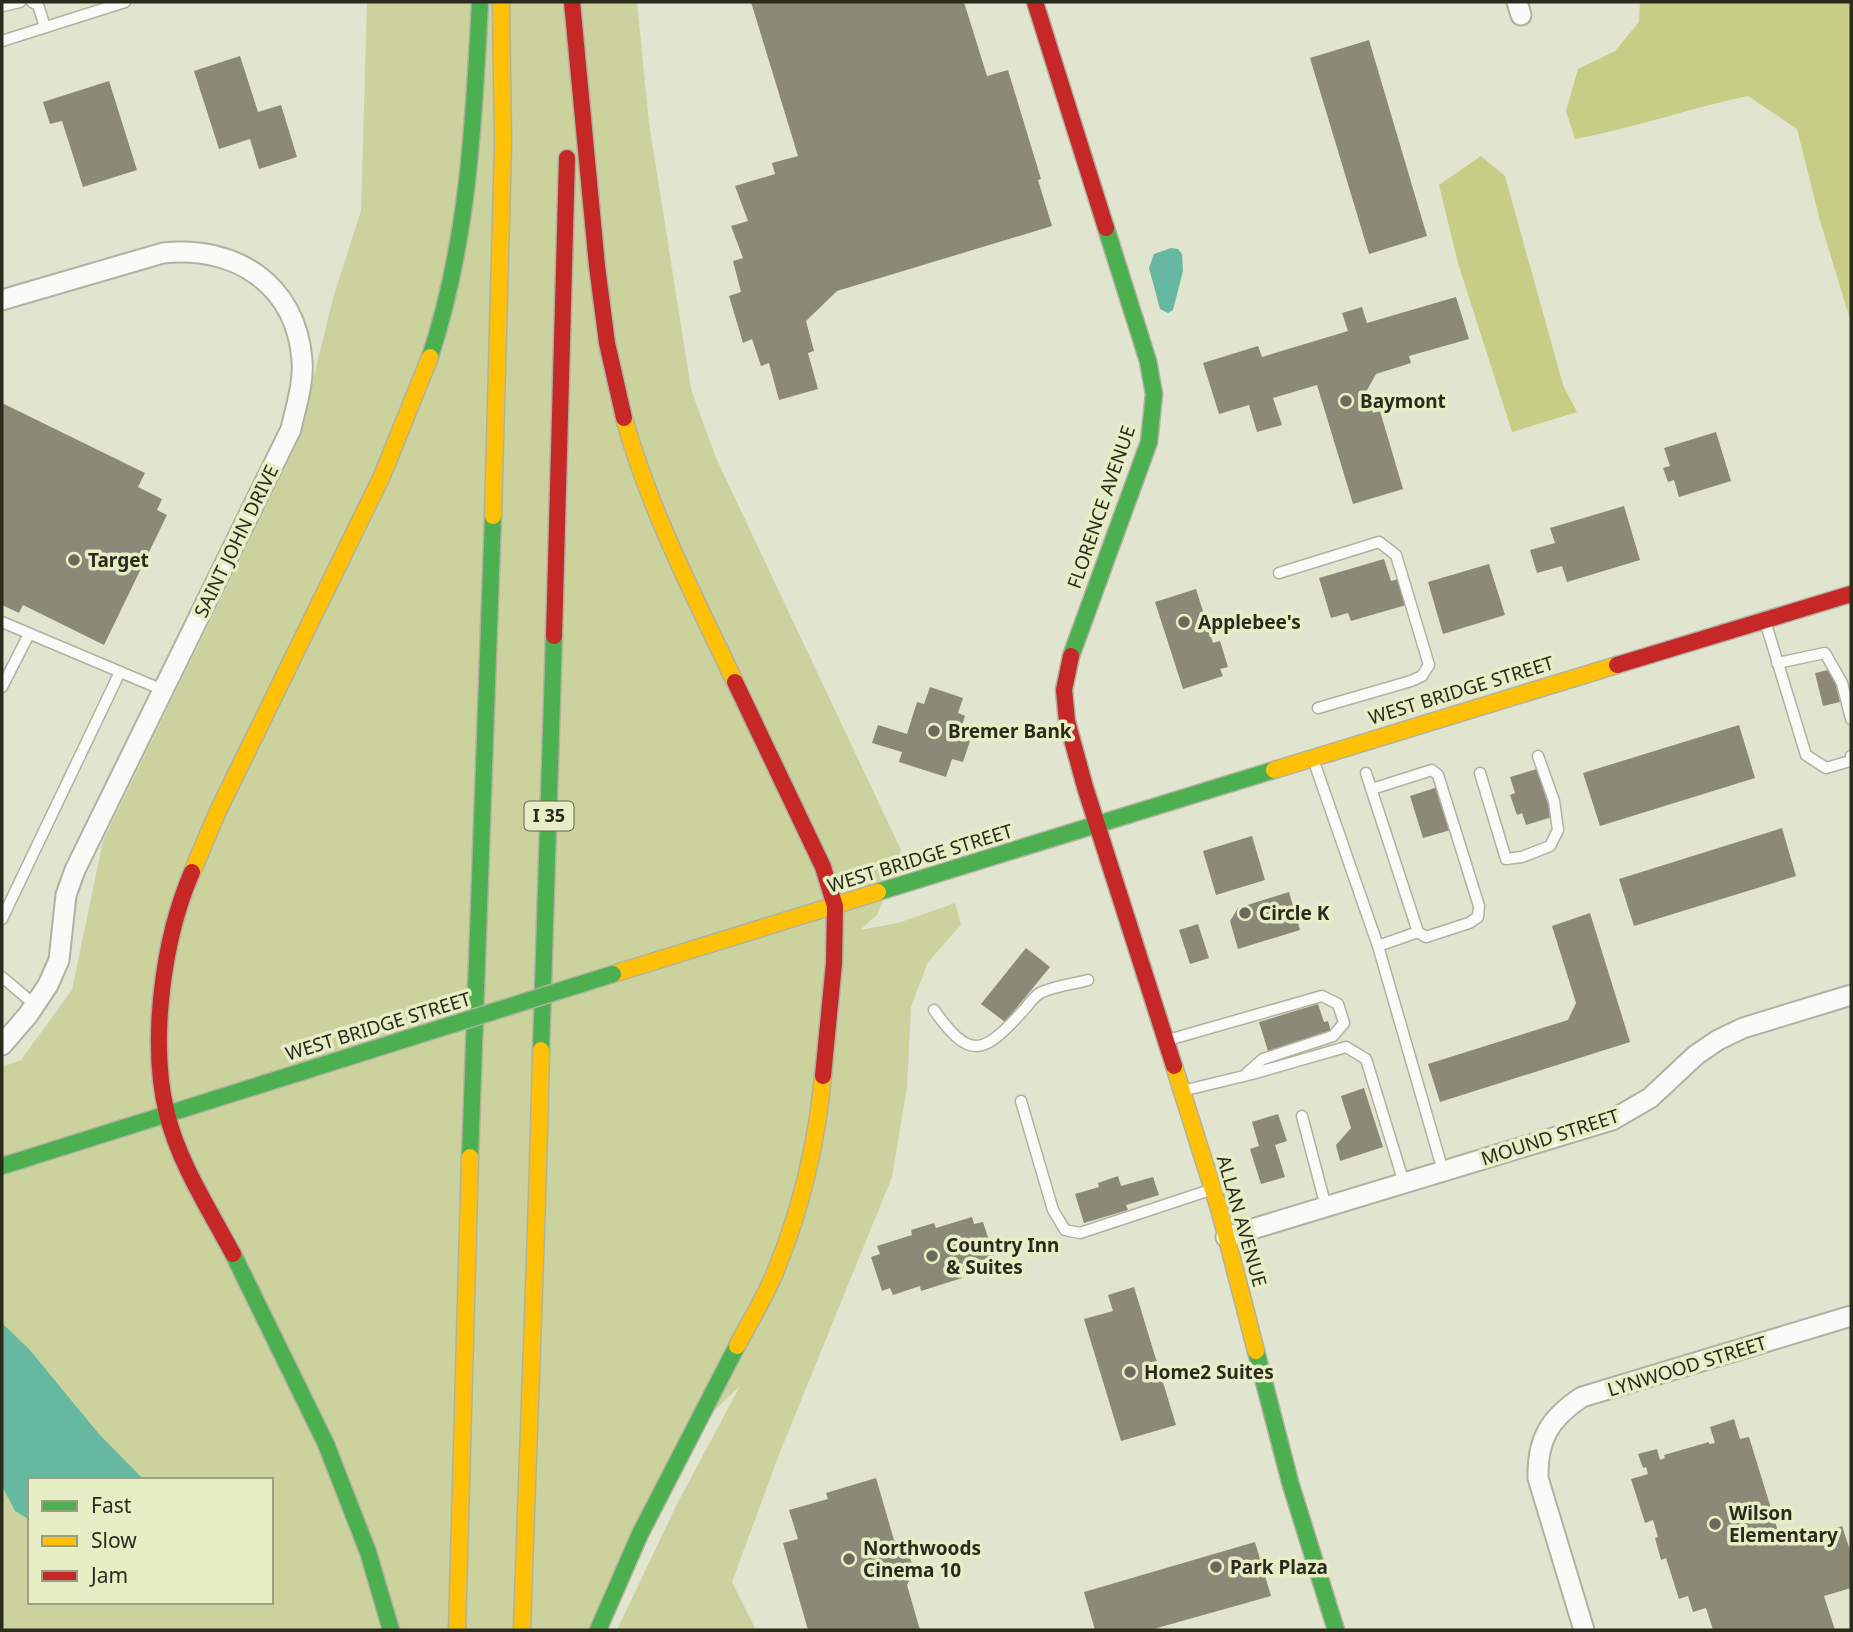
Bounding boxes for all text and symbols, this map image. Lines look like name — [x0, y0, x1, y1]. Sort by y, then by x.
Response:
place label: Baymont — [1360, 388, 1446, 414]
marker: Baymont — [1338, 393, 1354, 409]
street label: FLORENCE AVENUE — [1061, 422, 1141, 592]
street label: SAINT JOHN DRIVE — [188, 460, 284, 622]
place label: Target — [88, 547, 149, 573]
marker: Target — [66, 552, 82, 568]
place label: Applebee's — [1198, 609, 1301, 635]
marker: Applebee's — [1176, 614, 1192, 630]
street label: WEST BRIDGE STREET — [1365, 649, 1557, 731]
place label: Bremer Bank — [948, 718, 1072, 744]
marker: Bremer Bank — [926, 723, 942, 739]
road number: I 35 — [524, 802, 574, 830]
street label: WEST BRIDGE STREET — [824, 817, 1016, 899]
place label: Circle K — [1259, 900, 1330, 926]
marker: Circle K — [1237, 905, 1253, 921]
street label: WEST BRIDGE STREET — [282, 985, 474, 1067]
street label: MOUND STREET — [1478, 1102, 1623, 1172]
street label: ALLAN AVENUE — [1211, 1152, 1273, 1290]
place label: Country Inn & Suites — [946, 1232, 1059, 1280]
marker: Country Inn & Suites — [924, 1248, 940, 1264]
street label: LYNWOOD STREET — [1604, 1329, 1770, 1403]
place label: Home2 Suites — [1144, 1359, 1274, 1385]
marker: Home2 Suites — [1122, 1364, 1138, 1380]
legend — [28, 1478, 273, 1604]
text: Fast — [91, 1491, 132, 1519]
place label: Wilson Elementary — [1729, 1500, 1838, 1548]
marker: Wilson Elementary — [1707, 1516, 1723, 1532]
text: Slow — [91, 1526, 137, 1554]
place label: Northwoods Cinema 10 — [863, 1535, 981, 1583]
marker: Northwoods Cinema 10 — [841, 1551, 857, 1567]
place label: Park Plaza — [1230, 1554, 1328, 1580]
marker: Park Plaza — [1208, 1559, 1224, 1575]
text: Jam — [89, 1561, 128, 1589]

